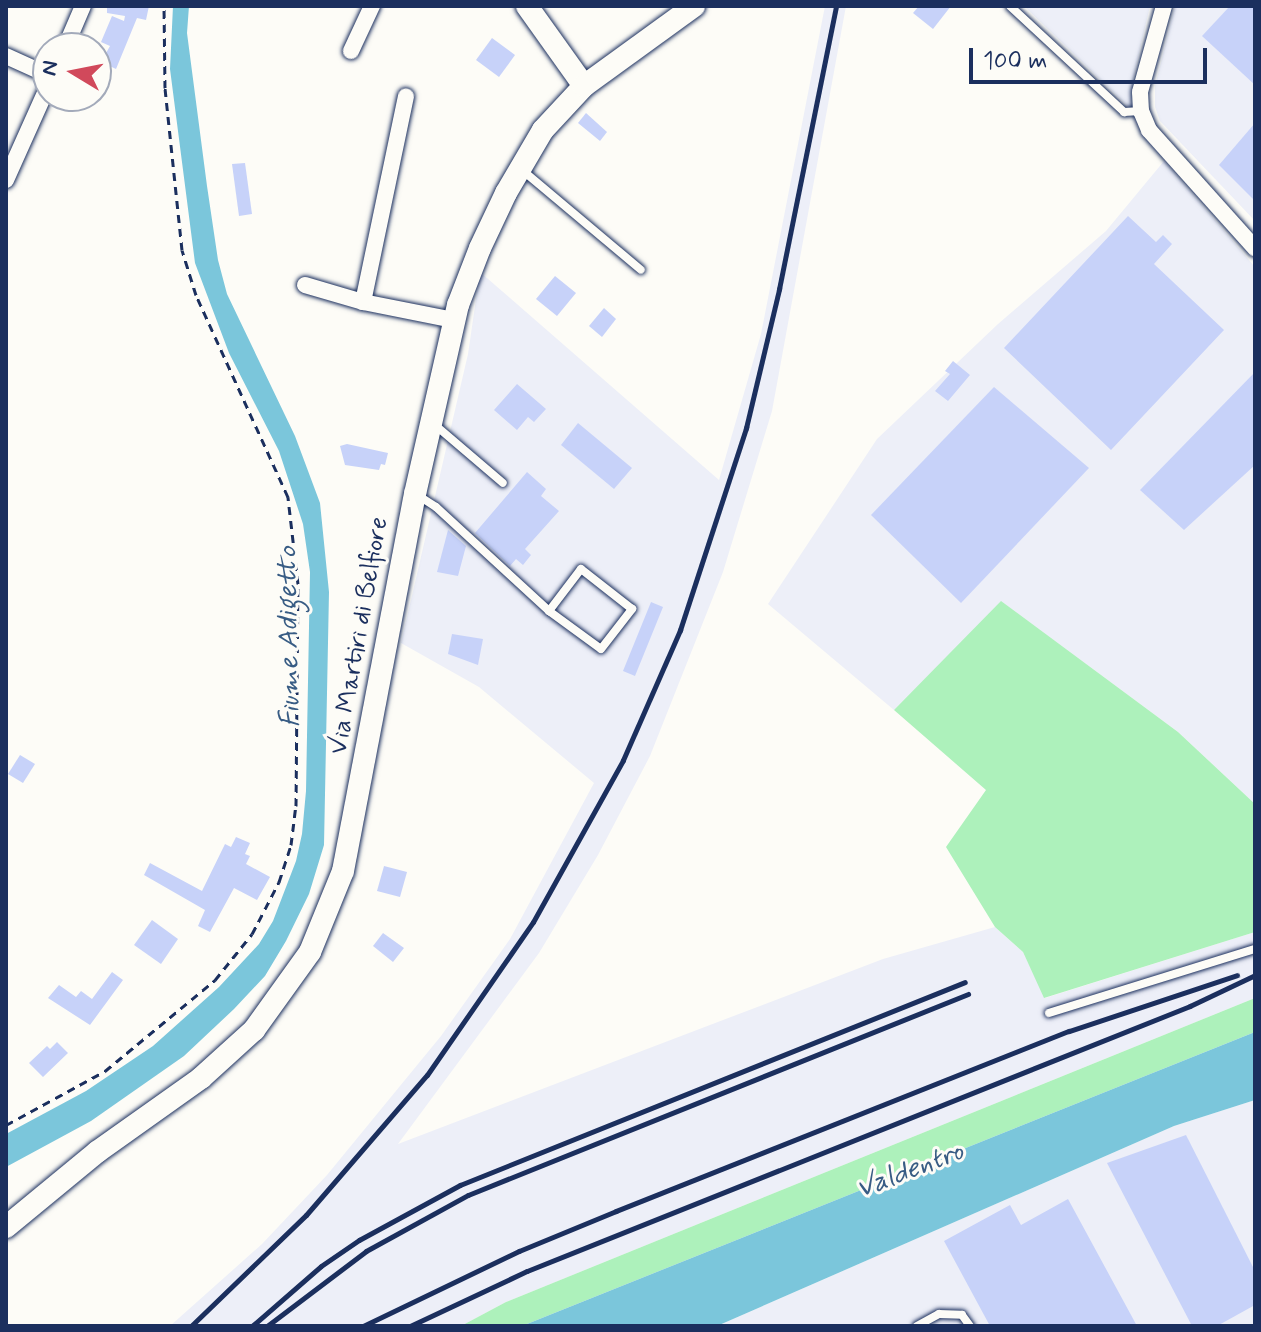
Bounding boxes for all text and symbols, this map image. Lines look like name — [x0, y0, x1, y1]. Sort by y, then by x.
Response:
north arrow — [32, 32, 112, 112]
scale bar — [973, 32, 1211, 82]
text: 100 m — [983, 46, 1047, 77]
text: N — [35, 59, 65, 78]
street label: Via Martiri di Belfiore — [324, 517, 396, 755]
water label: Fiume Adigetto — [272, 546, 308, 728]
water label: Valdentro — [852, 1135, 968, 1207]

